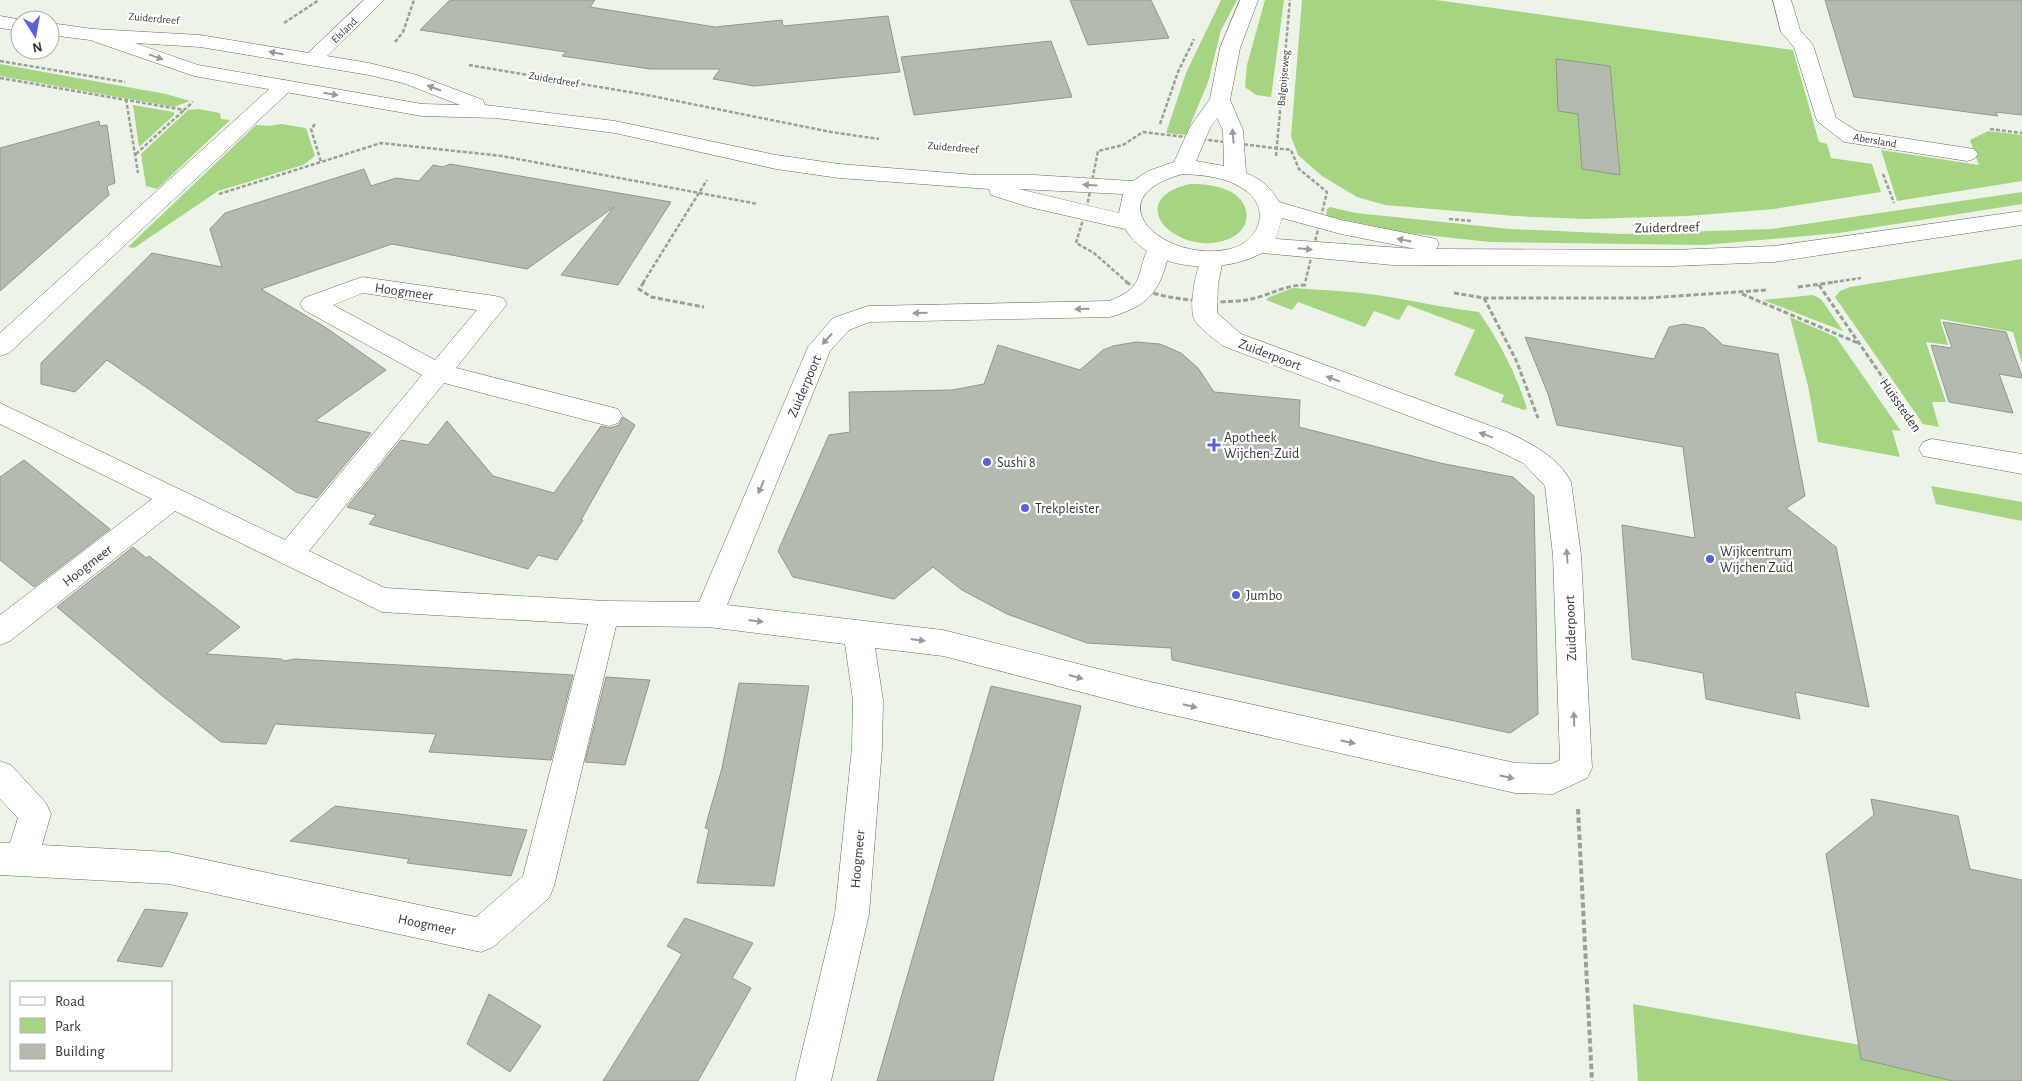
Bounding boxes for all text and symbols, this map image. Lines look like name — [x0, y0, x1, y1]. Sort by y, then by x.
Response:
north arrow — [10, 10, 60, 60]
street label: Zuiderdreef — [128, 11, 180, 26]
street label: Elsland — [329, 15, 360, 45]
text: N — [31, 39, 43, 55]
one-way arrow — [267, 49, 283, 57]
street label: Balgoijseweg — [1276, 49, 1292, 107]
one-way arrow — [148, 54, 163, 61]
street label: Zuiderdreef — [528, 70, 581, 89]
one-way arrow — [426, 84, 441, 92]
one-way arrow — [324, 91, 340, 99]
one-way arrow — [1229, 128, 1237, 144]
street label: Abersland — [1852, 131, 1898, 150]
street label: Zuiderdreef — [927, 140, 979, 155]
one-way arrow — [1082, 180, 1098, 188]
street label: Zuiderdreef — [1634, 220, 1700, 236]
one-way arrow — [1395, 235, 1411, 243]
one-way arrow — [1297, 245, 1313, 253]
street label: Hoogmeer — [374, 281, 434, 303]
one-way arrow — [1074, 306, 1090, 314]
one-way arrow — [912, 309, 928, 317]
one-way arrow — [822, 333, 833, 346]
street label: Zuiderpoort — [1236, 337, 1303, 373]
street label: Zuiderpoort — [786, 353, 824, 419]
one-way arrow — [1326, 375, 1341, 382]
street label: Huissteden — [1877, 376, 1924, 435]
place label: Apotheek Wijchen-Zuid — [1224, 431, 1299, 461]
one-way arrow — [1478, 431, 1493, 439]
marker: Apotheek Wijchen-Zuid — [1208, 439, 1220, 451]
marker: Sushi 8 — [981, 456, 993, 468]
place label: Sushi 8 — [997, 456, 1036, 470]
one-way arrow — [757, 480, 765, 495]
marker: Trekpleister — [1019, 502, 1031, 514]
place label: Trekpleister — [1035, 502, 1100, 516]
street label: Hoogmeer — [60, 542, 115, 589]
place label: Wijkcentrum Wijchen Zuid — [1720, 545, 1793, 575]
one-way arrow — [1562, 548, 1570, 564]
marker: Wijkcentrum Wijchen Zuid — [1704, 553, 1716, 565]
marker: Jumbo — [1230, 589, 1242, 601]
place label: Jumbo — [1246, 589, 1283, 603]
street label: Zuiderpoort — [1563, 594, 1579, 661]
one-way arrow — [749, 617, 765, 625]
one-way arrow — [910, 636, 926, 644]
one-way arrow — [1068, 673, 1083, 681]
one-way arrow — [1182, 702, 1197, 710]
one-way arrow — [1570, 711, 1578, 727]
one-way arrow — [1341, 738, 1356, 746]
one-way arrow — [1499, 773, 1514, 781]
street label: Hoogmeer — [848, 829, 868, 889]
street label: Hoogmeer — [397, 912, 457, 938]
legend — [10, 981, 172, 1071]
text: Road — [55, 994, 85, 1009]
text: Park — [55, 1019, 81, 1034]
text: Building — [55, 1044, 105, 1059]

